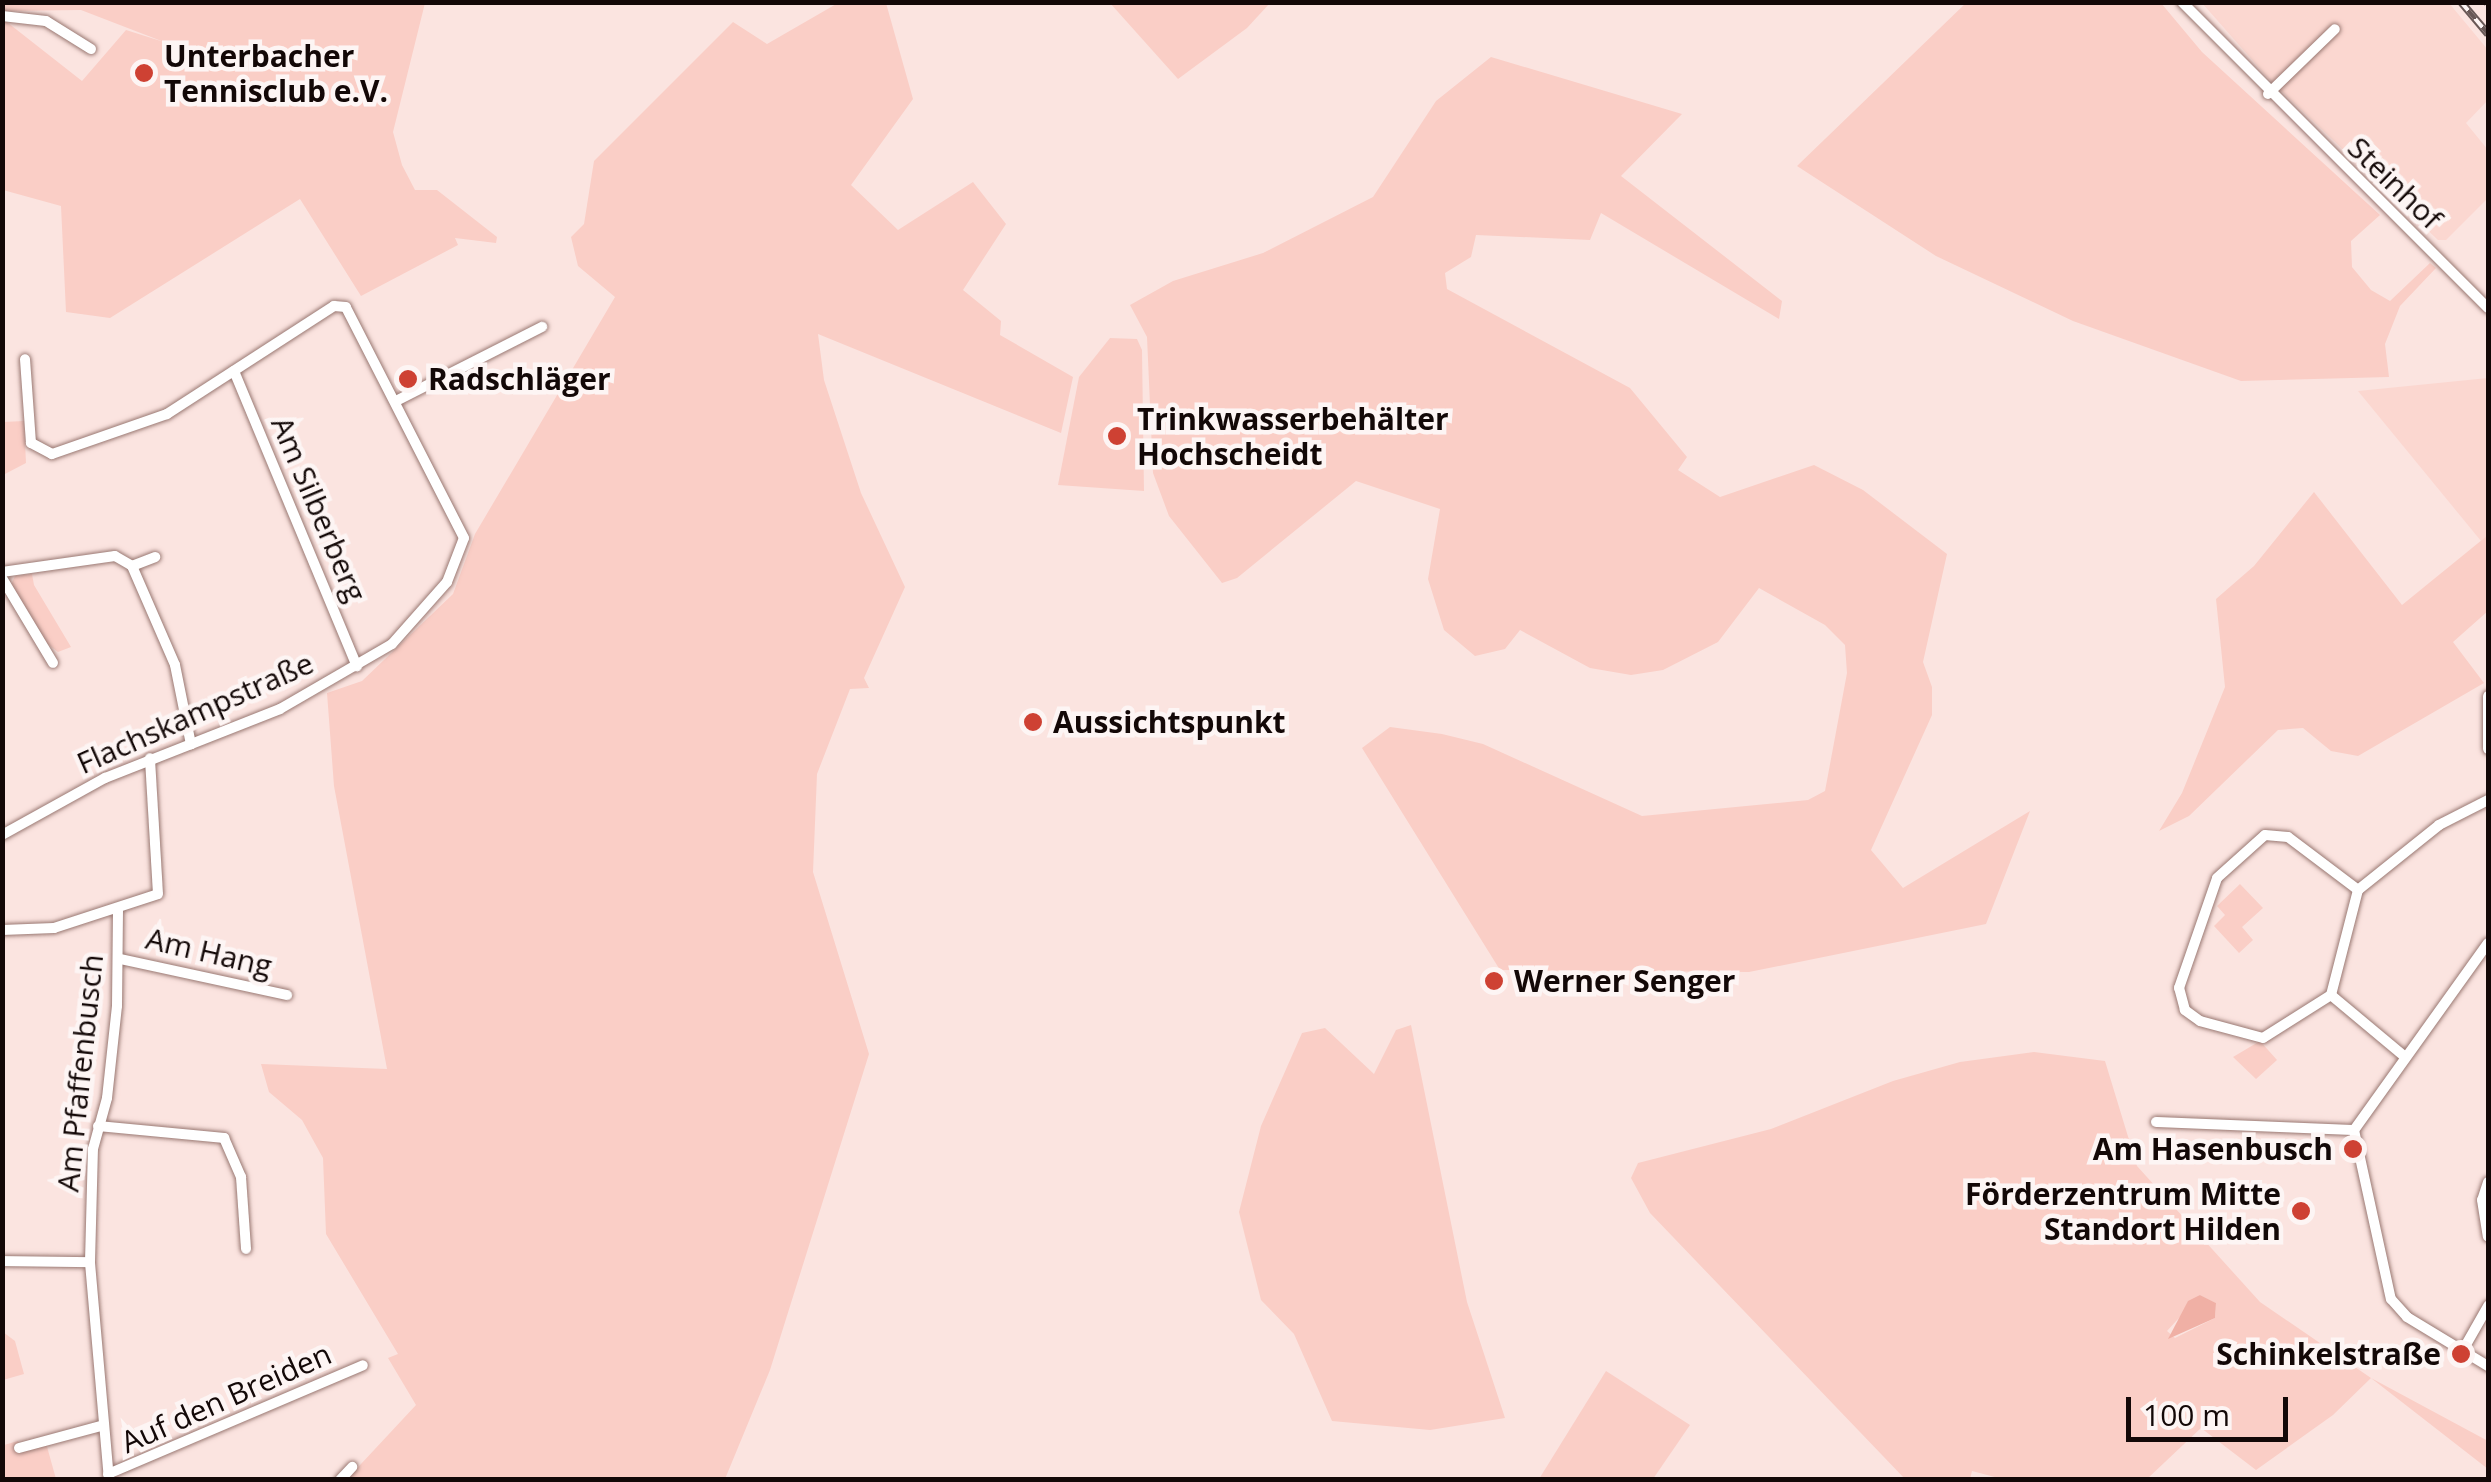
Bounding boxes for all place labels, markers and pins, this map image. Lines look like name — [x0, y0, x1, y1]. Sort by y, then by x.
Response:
place label: Unterbacher Tennisclub e.V. — [164, 38, 388, 108]
marker: Unterbacher Tennisclub e.V. — [133, 62, 155, 84]
place label: Radschläger — [428, 361, 611, 397]
marker: Radschläger — [397, 368, 419, 390]
place label: Trinkwasserbehälter Hochscheidt — [1137, 401, 1449, 472]
marker: Trinkwasserbehälter Hochscheidt — [1106, 425, 1128, 447]
place label: Aussichtspunkt — [1053, 704, 1286, 740]
marker: Aussichtspunkt — [1022, 711, 1044, 733]
place label: Werner Senger — [1514, 963, 1735, 999]
marker: Werner Senger — [1483, 970, 1505, 992]
place label: Am Hasenbusch — [2093, 1131, 2333, 1167]
marker: Am Hasenbusch — [2342, 1138, 2364, 1160]
place label: Förderzentrum Mitte Standort Hilden — [1965, 1176, 2281, 1246]
marker: Förderzentrum Mitte Standort Hilden — [2290, 1200, 2312, 1222]
place label: Schinkelstraße — [2216, 1336, 2441, 1372]
marker: Schinkelstraße — [2450, 1343, 2472, 1365]

